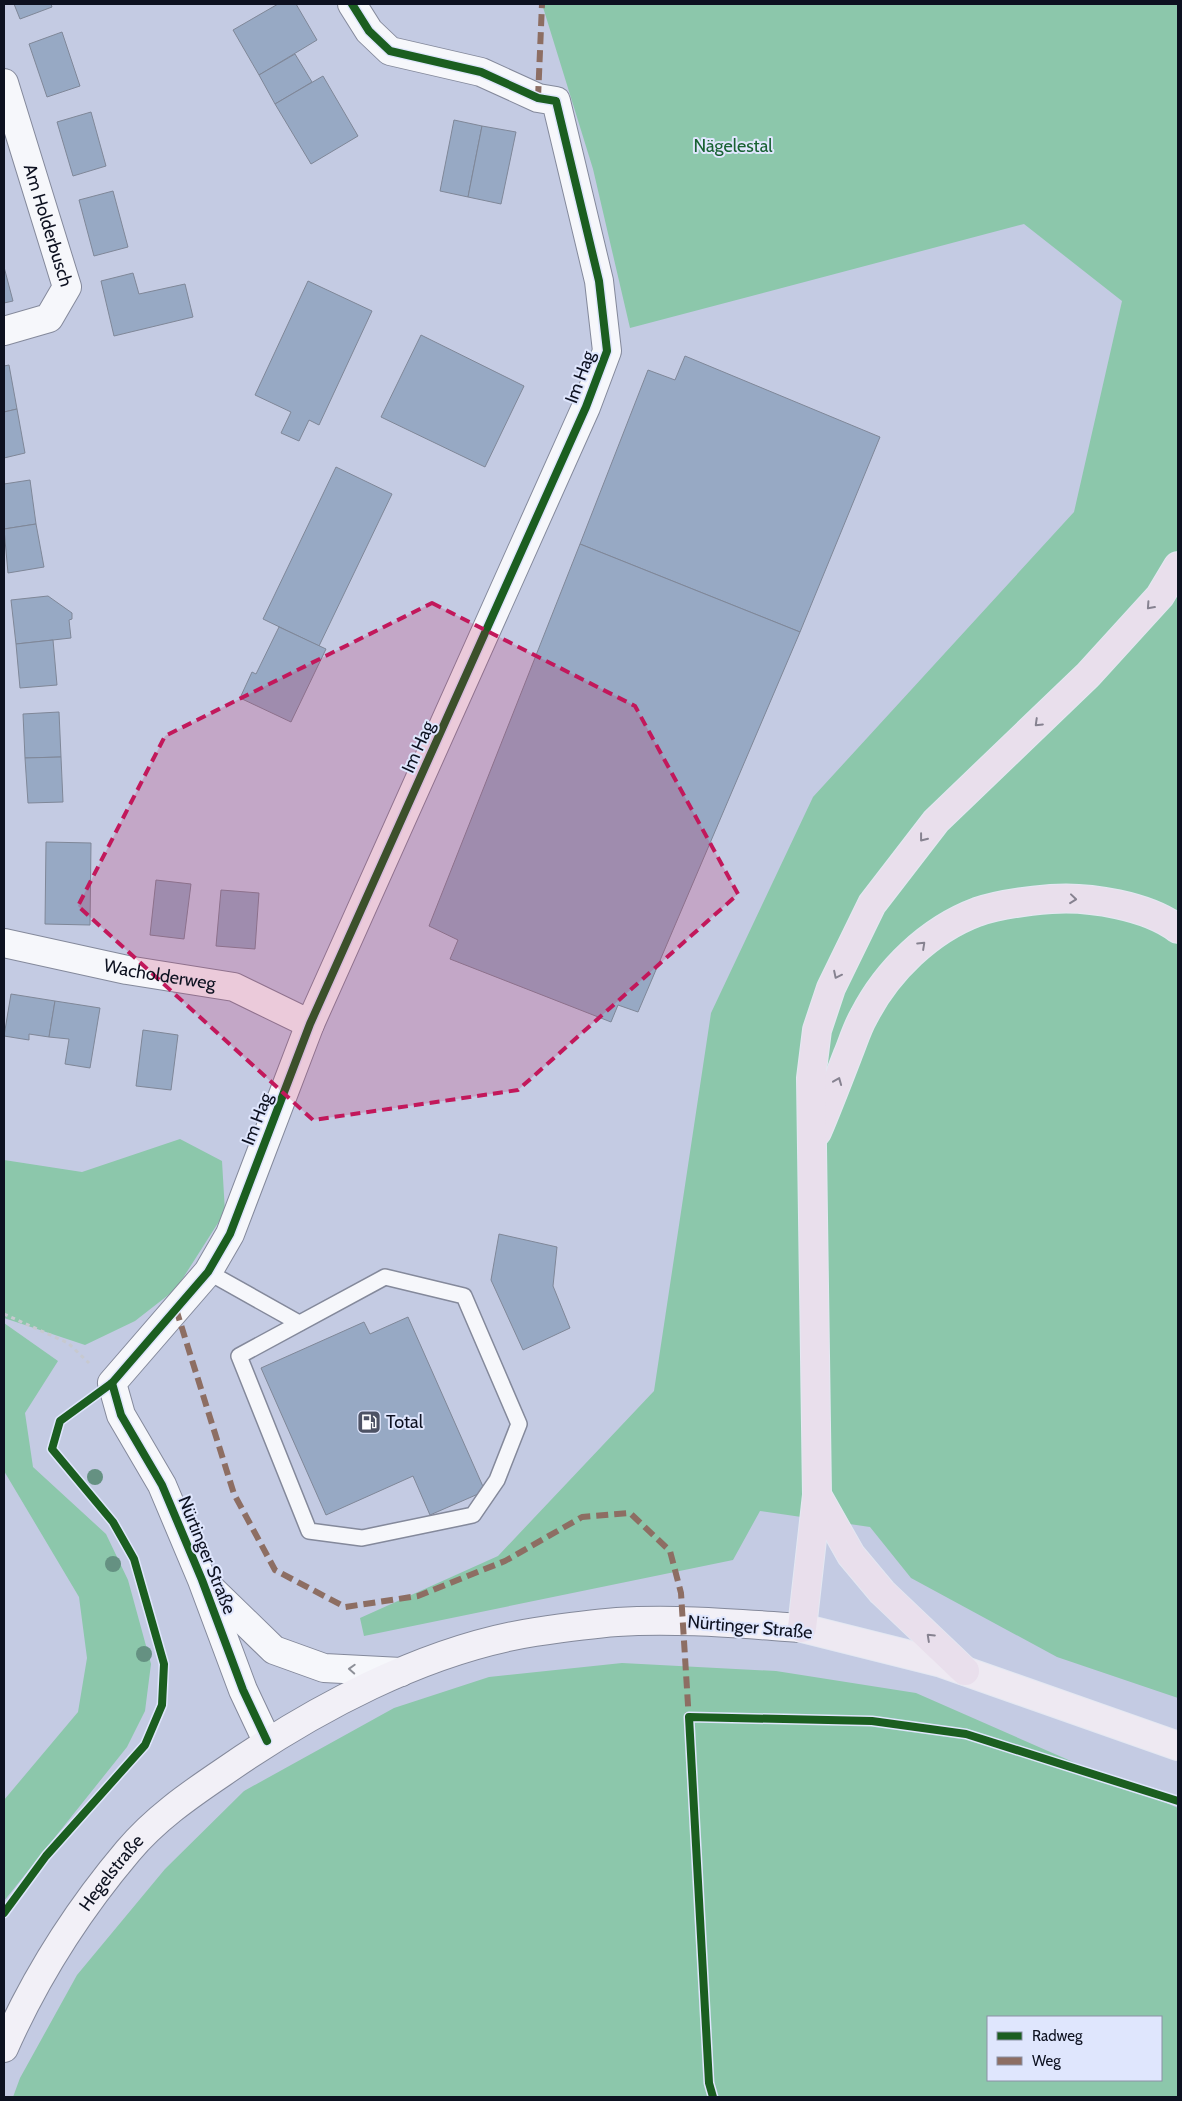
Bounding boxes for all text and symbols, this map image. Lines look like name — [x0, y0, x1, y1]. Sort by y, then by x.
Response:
park label: Nägelestal — [693, 135, 773, 157]
street label: Am Holderbusch — [19, 161, 77, 289]
street label: Im Hag — [560, 347, 600, 406]
one-way arrow — [1147, 601, 1156, 610]
street label: Im Hag — [397, 717, 440, 776]
one-way arrow — [1035, 717, 1044, 726]
one-way arrow — [920, 832, 929, 842]
one-way arrow — [1070, 893, 1078, 904]
one-way arrow — [916, 942, 925, 951]
street label: Wacholderweg — [102, 954, 218, 995]
one-way arrow — [833, 970, 843, 979]
one-way arrow — [831, 1077, 842, 1086]
street label: Im Hag — [237, 1089, 277, 1148]
fuel station icon: Total — [356, 1409, 382, 1435]
place label: Total — [386, 1411, 424, 1433]
street label: Nürtinger Straße — [173, 1493, 241, 1617]
street label: Nürtinger Straße — [687, 1611, 813, 1643]
one-way arrow — [926, 1634, 935, 1643]
one-way arrow — [348, 1664, 356, 1675]
street label: Hegelstraße — [74, 1830, 148, 1915]
legend — [987, 2016, 1162, 2081]
text: Radweg — [1032, 2027, 1083, 2045]
text: Weg — [1032, 2052, 1061, 2070]

